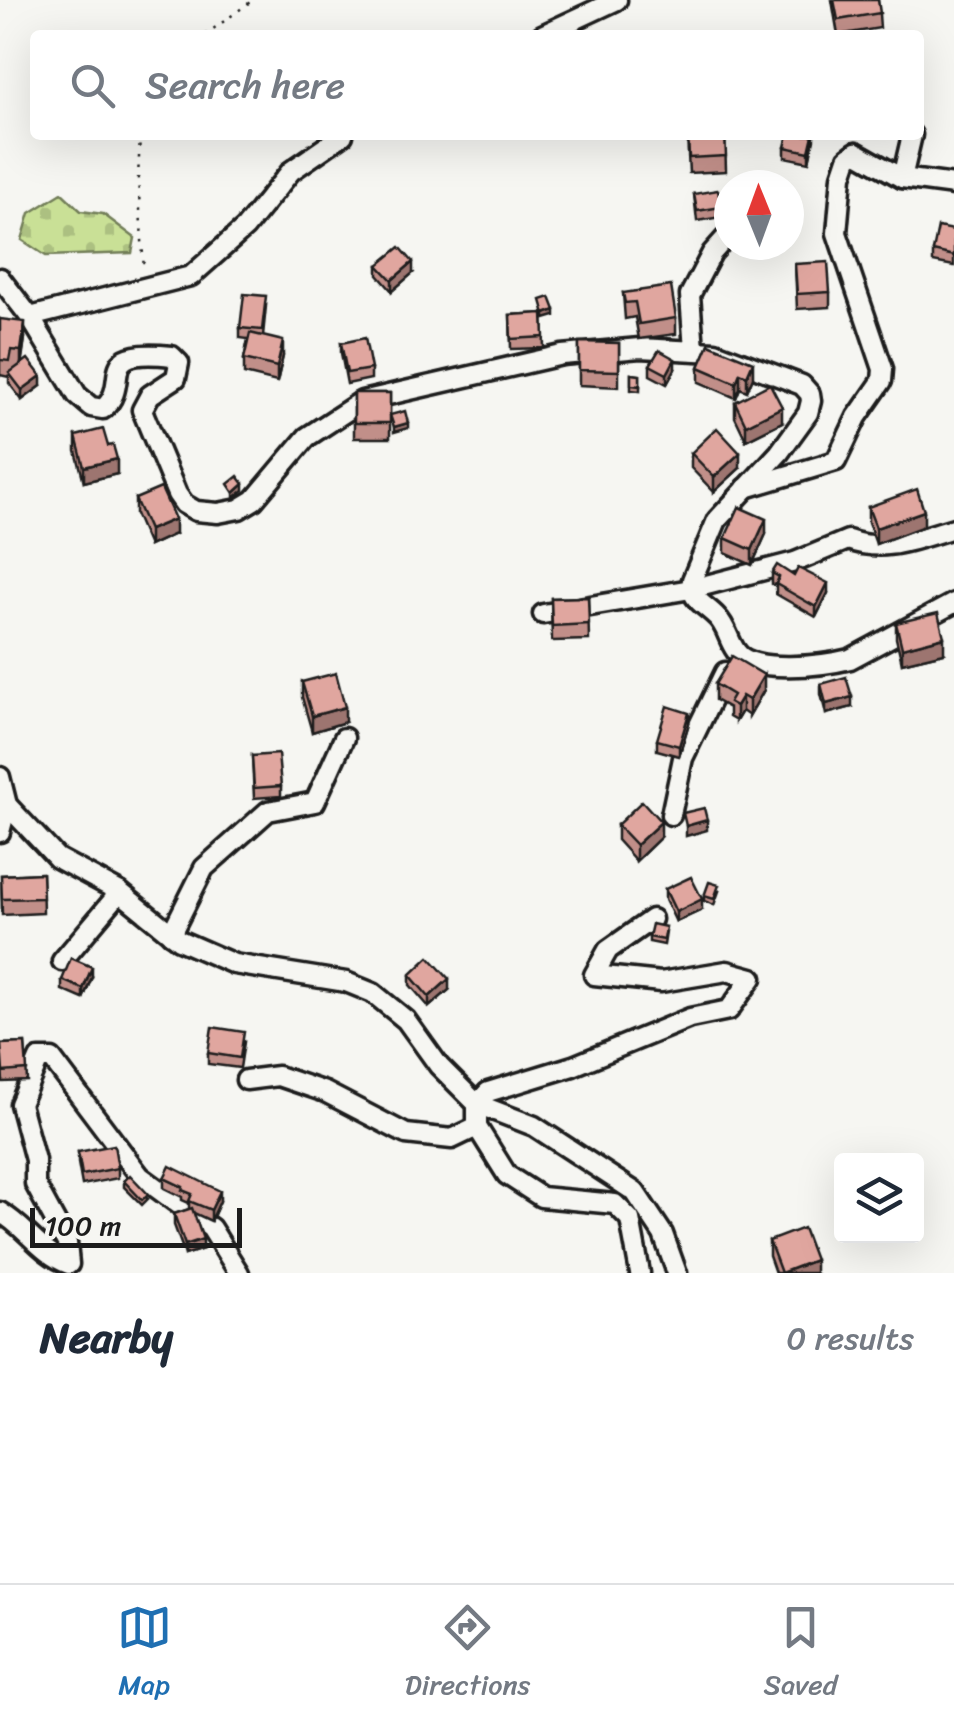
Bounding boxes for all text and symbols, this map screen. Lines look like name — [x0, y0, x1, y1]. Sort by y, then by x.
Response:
search box — [30, 30, 924, 140]
text: Search here — [145, 52, 345, 119]
icon: search — [65, 58, 120, 113]
north arrow — [714, 170, 804, 260]
map controls — [834, 1153, 924, 1243]
button: layers — [834, 1153, 924, 1243]
text: 100 m — [45, 1201, 121, 1250]
scale bar — [30, 1203, 242, 1248]
text: Nearby — [40, 1301, 173, 1375]
text: 0 results — [786, 1310, 914, 1367]
tab: Map — [117, 1600, 172, 1709]
tab: Directions — [405, 1600, 530, 1709]
tab: Saved — [764, 1600, 837, 1709]

